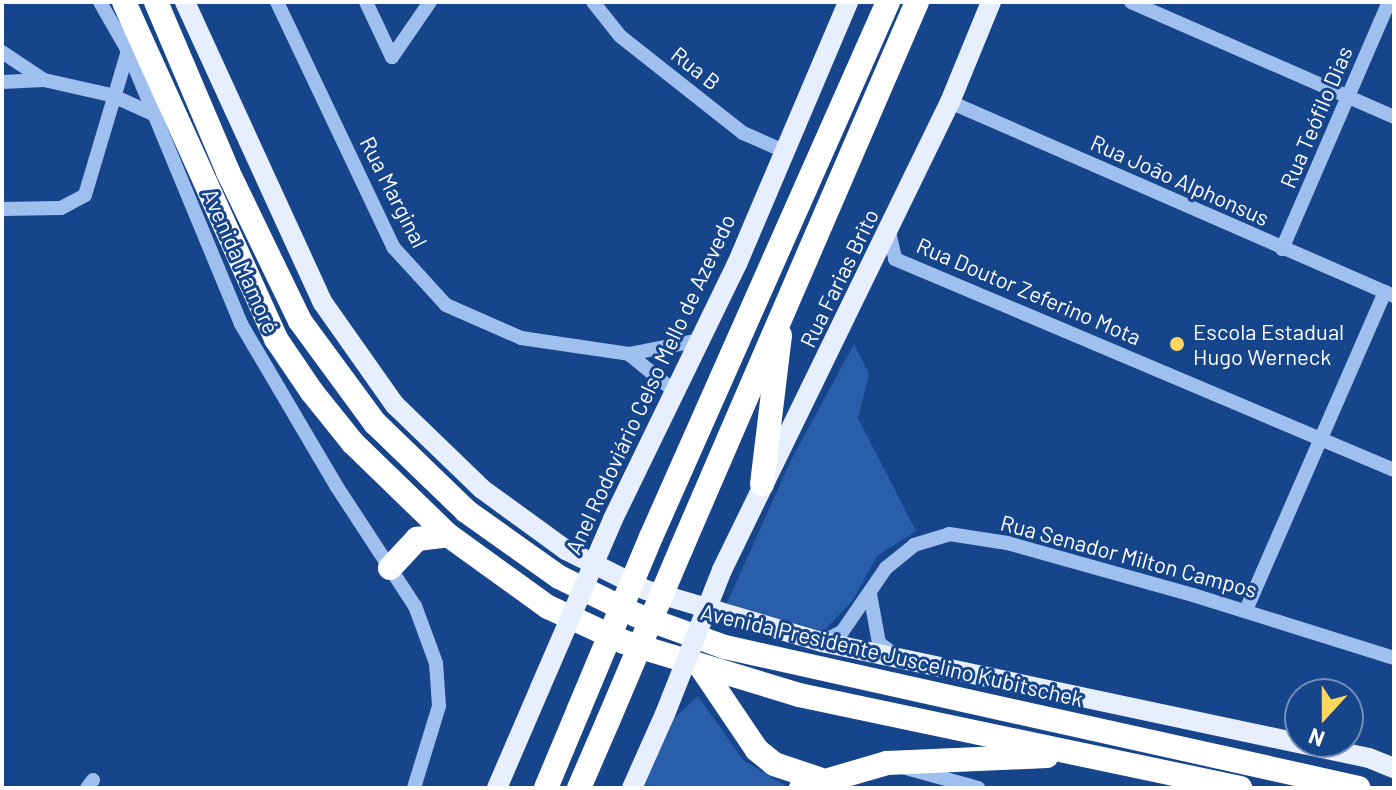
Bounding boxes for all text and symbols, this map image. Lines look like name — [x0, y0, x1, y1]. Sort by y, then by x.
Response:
street label: Rua B — [666, 41, 726, 95]
street label: Rua Teófilo Dias — [1274, 42, 1358, 192]
street label: Rua João Alphonsus — [1087, 129, 1273, 231]
street label: Rua Marginal — [355, 132, 433, 252]
street label: Avenida Mamoré — [197, 184, 285, 338]
street label: Rua Farias Brito — [794, 204, 884, 352]
street label: Anel Rodoviário Celso Mello de Azevedo — [559, 210, 741, 558]
street label: Rua Doutor Zeferino Mota — [913, 232, 1145, 350]
place label: Escola Estadual Hugo Werneck — [1193, 318, 1344, 370]
marker: Escola Estadual Hugo Werneck — [1168, 335, 1186, 353]
street label: Rua Senador Milton Campos — [998, 509, 1260, 603]
street label: Avenida Presidente Juscelino Kubitschek — [698, 598, 1086, 712]
north arrow — [1284, 678, 1364, 758]
text: N — [1305, 724, 1328, 753]

